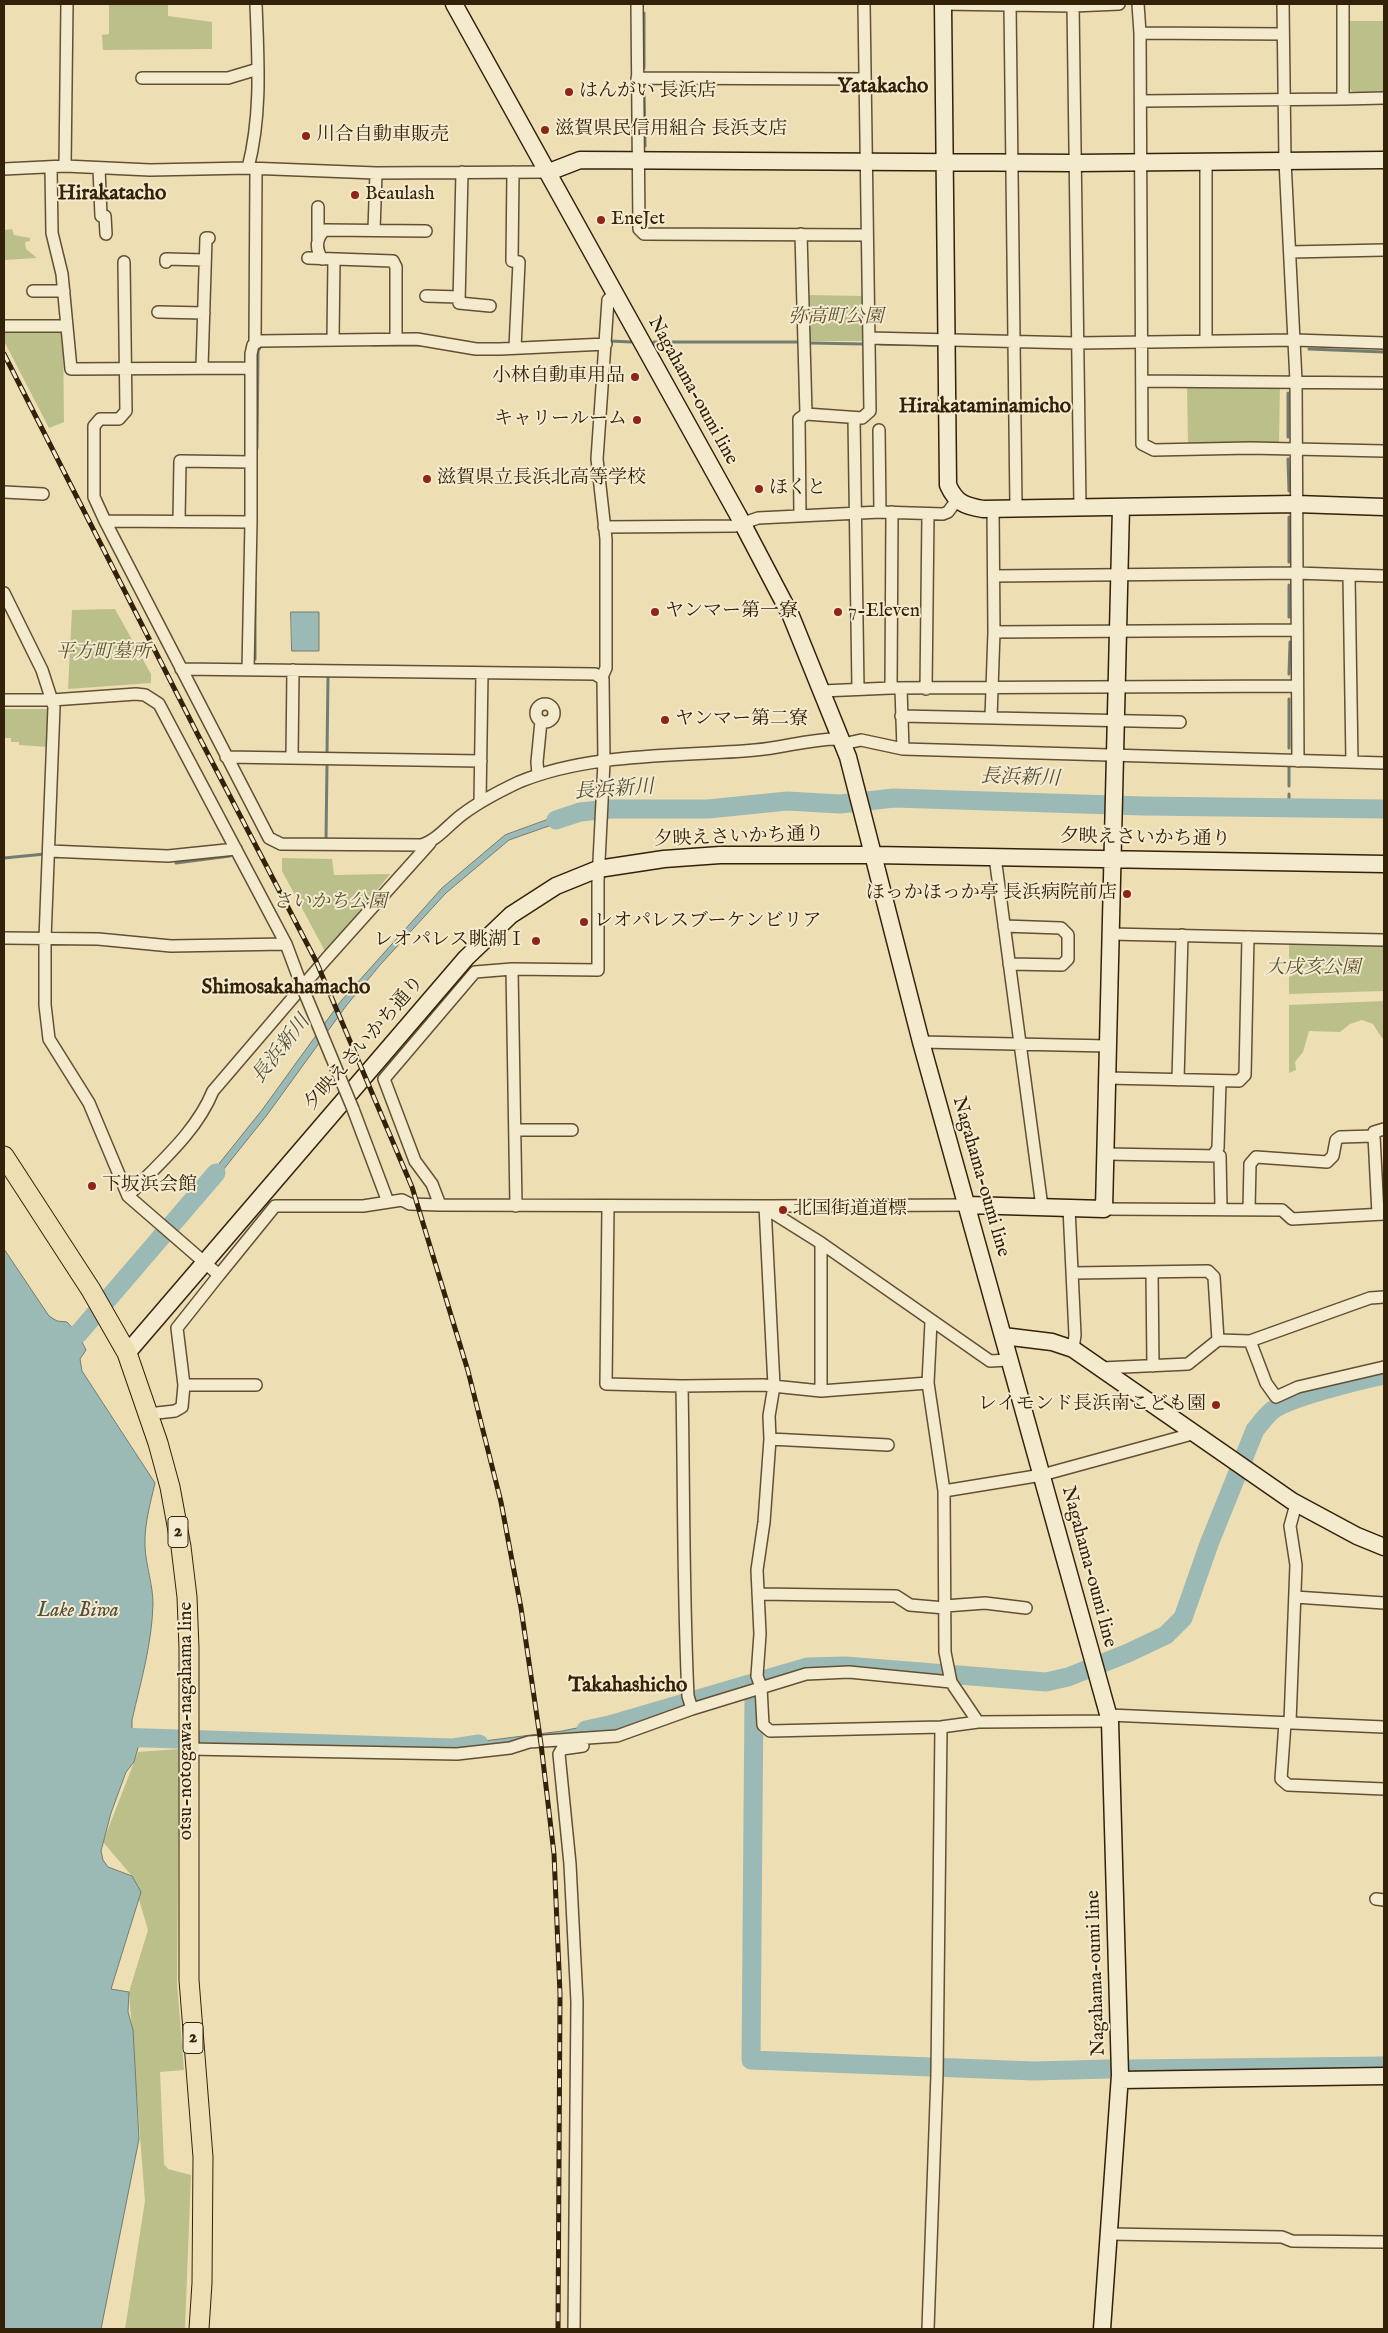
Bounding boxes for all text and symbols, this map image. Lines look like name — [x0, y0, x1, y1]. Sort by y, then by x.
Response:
district label: Yatakacho — [838, 75, 928, 101]
place label: はんがい 長浜店 — [579, 81, 716, 103]
marker: はんがい 長浜店 — [563, 86, 575, 98]
place label: 滋賀県民信用組合 長浜支店 — [555, 119, 787, 141]
marker: 滋賀県民信用組合 長浜支店 — [539, 124, 551, 136]
place label: 川合自動車販売 — [316, 125, 449, 147]
marker: 川合自動車販売 — [300, 130, 312, 142]
district label: Hirakatacho — [58, 182, 166, 208]
place label: Beaulash — [365, 184, 435, 206]
marker: Beaulash — [349, 189, 361, 201]
place label: EneJet — [611, 209, 665, 231]
marker: EneJet — [595, 214, 607, 226]
park label: 弥高町公園 — [789, 307, 883, 329]
street label: Nagahama-oumi line — [642, 313, 742, 469]
place label: 小林自動車用品 — [492, 366, 625, 388]
marker: 小林自動車用品 — [629, 371, 641, 383]
district label: Hirakataminamicho — [899, 395, 1071, 421]
place label: キャリールーム — [494, 409, 627, 431]
marker: キャリールーム — [631, 414, 643, 426]
place label: 滋賀県立長浜北高等学校 — [437, 468, 646, 490]
marker: 滋賀県立長浜北高等学校 — [421, 473, 433, 485]
place label: ほくと — [769, 478, 826, 500]
marker: ほくと — [753, 483, 765, 495]
place label: ヤンマー第一寮 — [665, 601, 798, 623]
place label: 7-Eleven — [848, 601, 920, 623]
marker: ヤンマー第一寮 — [649, 606, 661, 618]
marker: 7-Eleven — [832, 606, 844, 618]
park label: 平方町墓所 — [56, 642, 150, 664]
place label: ヤンマー第二寮 — [675, 709, 808, 731]
marker: ヤンマー第二寮 — [659, 714, 671, 726]
water label: 長浜新川 — [980, 766, 1060, 792]
water label: 長浜新川 — [573, 776, 655, 806]
street label: 夕映えさいかち通り — [653, 824, 825, 852]
street label: 夕映えさいかち通り — [1059, 826, 1231, 852]
place label: ほっかほっか亭 長浜病院前店 — [866, 883, 1117, 905]
marker: ほっかほっか亭 長浜病院前店 — [1121, 888, 1133, 900]
park label: さいかち公園 — [273, 892, 387, 914]
place label: レオパレスブーケンビリア — [594, 911, 821, 933]
marker: レオパレスブーケンビリア — [578, 916, 590, 928]
place label: レオパレス眺湖Ⅰ — [374, 930, 526, 952]
marker: レオパレス眺湖Ⅰ — [530, 935, 542, 947]
park label: 大戌亥公園 — [1266, 958, 1360, 980]
street label: 夕映えさいかち通り — [300, 972, 430, 1116]
district label: Shimosakahamacho — [202, 976, 370, 1002]
water label: 長浜新川 — [248, 1011, 316, 1089]
street label: Nagahama-oumi line — [946, 1094, 1014, 1260]
place label: 下坂浜会館 — [102, 1175, 197, 1197]
marker: 下坂浜会館 — [86, 1180, 98, 1192]
place label: 北国街道道標 — [793, 1199, 907, 1221]
marker: 北国街道道標 — [777, 1204, 789, 1216]
place label: レイモンド長浜南こども園 — [978, 1394, 1206, 1416]
marker: レイモンド長浜南こども園 — [1210, 1399, 1222, 1411]
street label: Nagahama-oumi line — [1056, 1484, 1120, 1650]
road number: 2 — [168, 1516, 188, 1548]
water label: Lake Biwa — [37, 1600, 119, 1624]
street label: otsu-notogawa-nagahama line — [176, 1602, 198, 1840]
district label: Takahashicho — [569, 1674, 687, 1700]
street label: Nagahama-oumi line — [1083, 1890, 1111, 2056]
road number: 2 — [183, 2022, 203, 2054]

